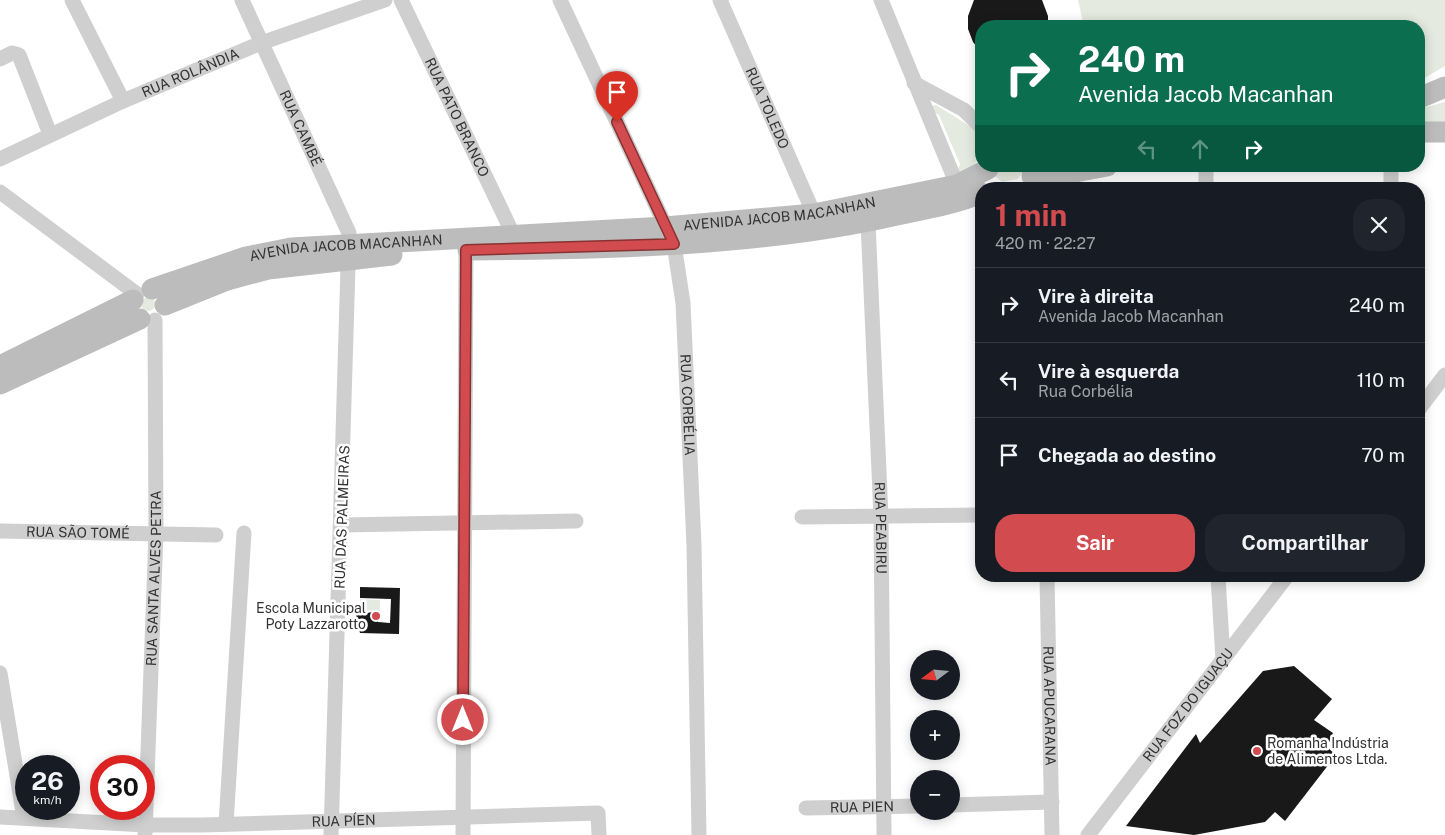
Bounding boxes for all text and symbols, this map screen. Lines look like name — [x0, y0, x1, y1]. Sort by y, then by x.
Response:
text: 240 m — [1078, 39, 1185, 80]
icon: right — [995, 40, 1060, 105]
street label: RUA ROLÂNDIA — [139, 45, 241, 100]
street label: RUA PATO BRANCO — [422, 55, 492, 179]
street label: RUA TOLEDO — [743, 65, 792, 151]
pin — [596, 71, 638, 122]
icon: arrive — [603, 78, 631, 106]
text: Avenida Jacob Macanhan — [1078, 81, 1334, 107]
street label: RUA CAMBÉ — [276, 88, 326, 169]
icon: left — [1133, 135, 1161, 163]
icon: ahead — [1186, 135, 1214, 163]
icon: right — [1239, 135, 1267, 163]
street label: AVENIDA JACOB MACANHAN — [682, 194, 877, 233]
text: 1 min — [995, 197, 1067, 233]
button: close — [1353, 199, 1405, 251]
street label: AVENIDA JACOB MACANHAN — [248, 232, 443, 264]
text: 420 m · 22:27 — [995, 234, 1096, 253]
text: Vire à direita — [1038, 285, 1154, 307]
icon: right — [995, 291, 1023, 319]
text: 240 m — [1349, 294, 1405, 316]
text: Avenida Jacob Macanhan — [1038, 307, 1224, 326]
street label: RUA CORBÉLIA — [677, 354, 698, 456]
text: Vire à esquerda — [1038, 360, 1179, 382]
icon: left — [995, 366, 1023, 394]
text: 110 m — [1357, 369, 1405, 391]
text: Rua Corbélia — [1038, 382, 1133, 401]
icon: arrive — [995, 441, 1023, 469]
text: Chegada ao destino — [1038, 444, 1216, 466]
text: 70 m — [1361, 444, 1405, 466]
street label: RUA DAS PALMEIRAS — [331, 445, 353, 589]
street label: RUA PEABIRU — [871, 481, 890, 574]
street label: RUA SANTA ALVES PETRA — [143, 490, 164, 666]
button: Sair — [995, 514, 1195, 572]
button: Compartilhar — [1205, 514, 1405, 572]
street label: RUA SÃO TOMÉ — [26, 523, 130, 541]
place label: Escola Municipal Poty Lazzarotto — [256, 600, 366, 632]
marker: Escola Municipal Poty Lazzarotto — [370, 610, 382, 622]
street label: RUA FOZ DO IGUAÇU — [1139, 645, 1236, 765]
street label: RUA APUCARANA — [1040, 646, 1059, 766]
north arrow — [910, 650, 960, 700]
map controls — [910, 650, 960, 820]
position arrow — [436, 693, 488, 745]
button: + — [910, 710, 960, 760]
place label: Romanha Indústria de Alimentos Ltda. — [1267, 735, 1389, 767]
marker: Romanha Indústria de Alimentos Ltda. — [1251, 745, 1263, 757]
speed limit sign: 30 — [90, 755, 155, 820]
text: 26 — [31, 766, 64, 796]
button: − — [910, 770, 960, 820]
text: km/h — [33, 793, 62, 807]
street label: RUA PIEN — [830, 798, 894, 816]
street label: RUA PÍEN — [311, 811, 376, 830]

